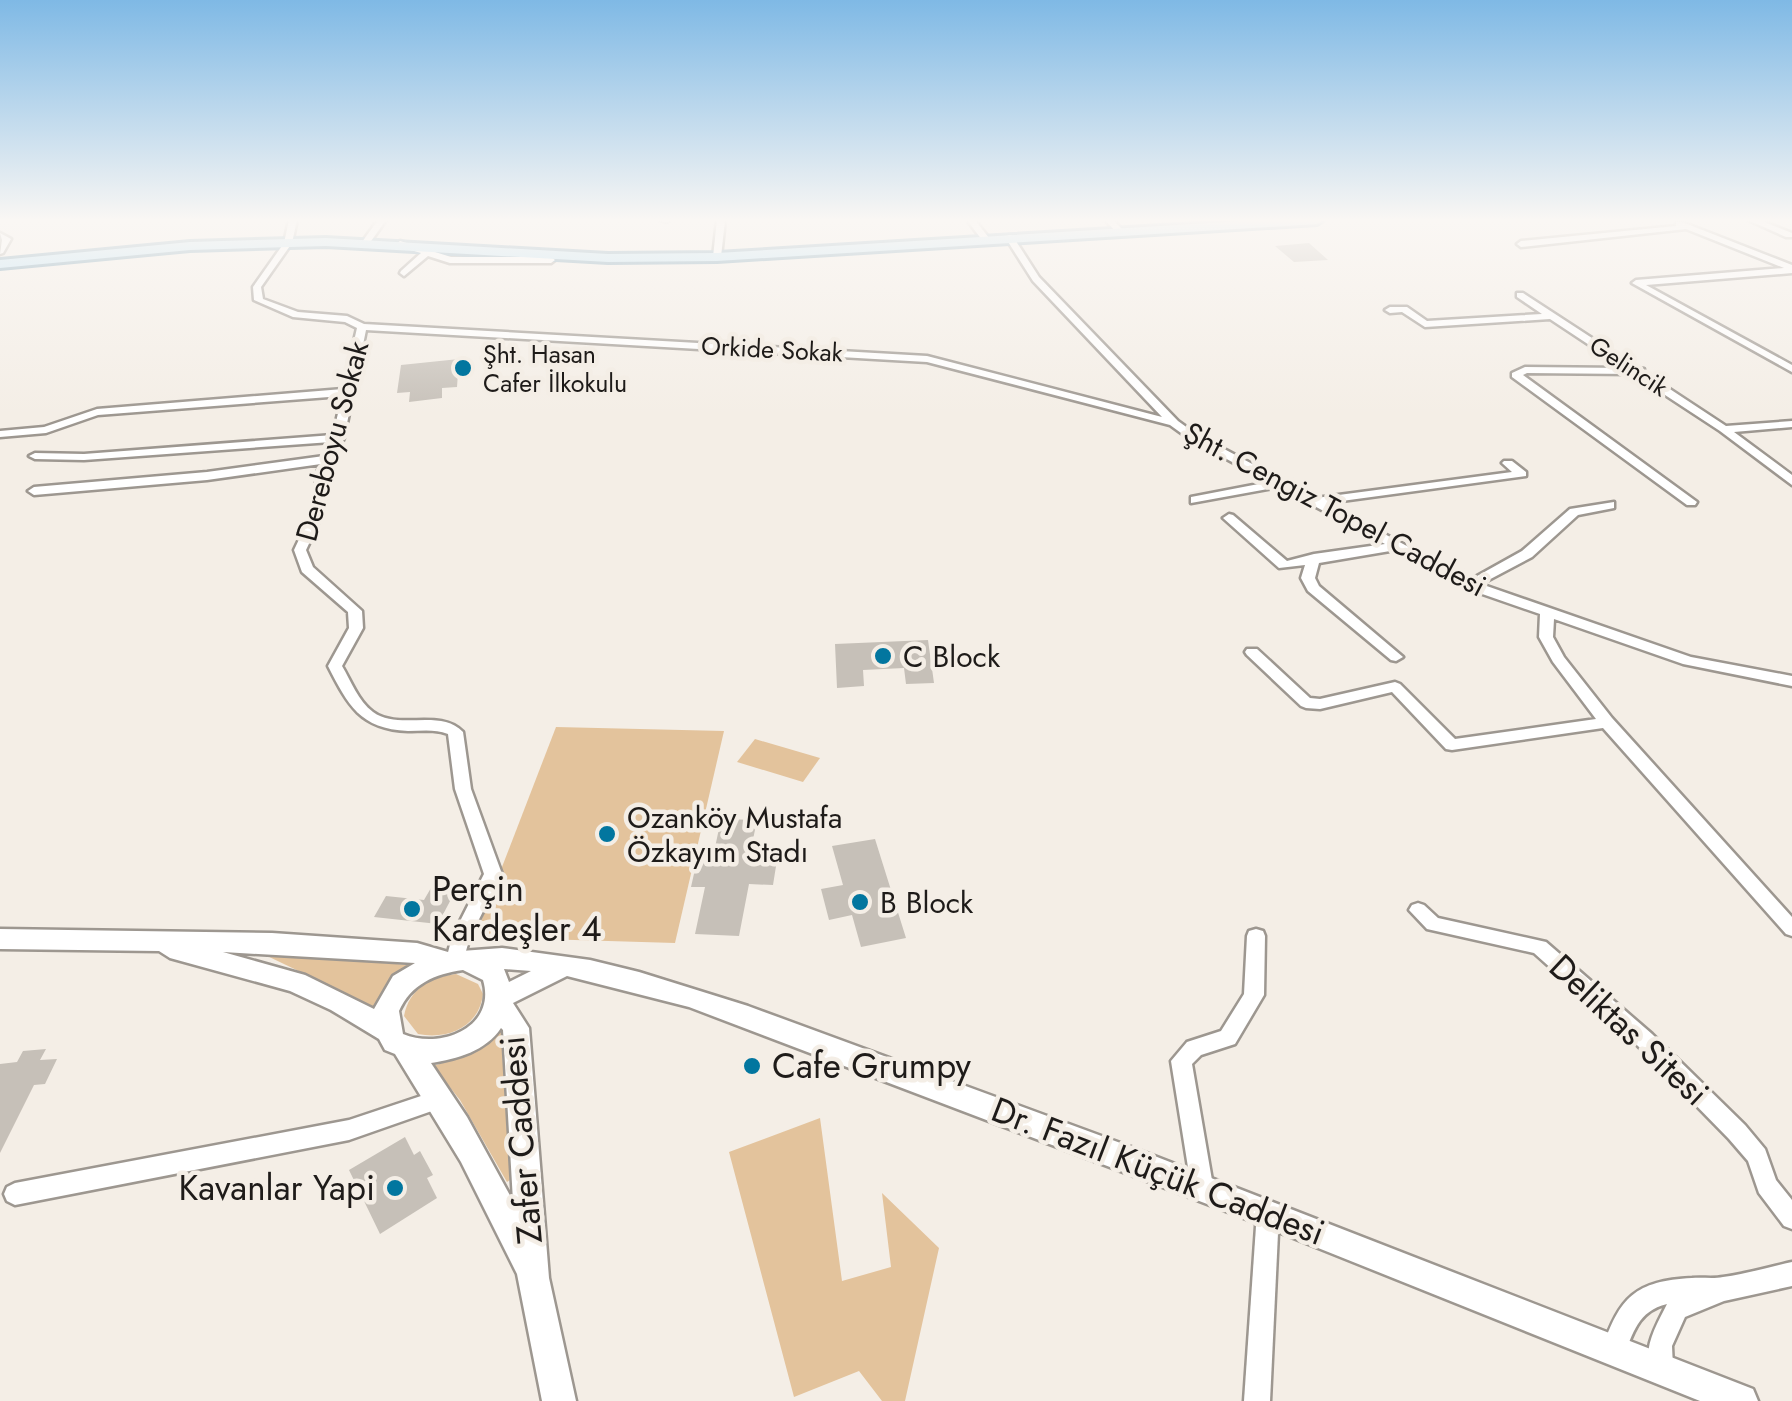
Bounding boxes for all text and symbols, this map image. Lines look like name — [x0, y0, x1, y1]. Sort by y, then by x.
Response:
street label: Orkide Sokak — [700, 327, 844, 371]
street label: Gelincik — [1583, 327, 1675, 405]
street label: Dereboyu Sokak — [285, 335, 380, 546]
place label: Şht. Hasan Cafer İlkokulu — [483, 336, 627, 401]
marker: Şht. Hasan Cafer İlkokulu — [452, 357, 474, 379]
street label: Şht. Cengiz Topel Caddesi — [1176, 411, 1494, 607]
place label: C Block — [903, 635, 1001, 678]
marker: C Block — [872, 645, 894, 667]
place label: Ozanköy Mustafa Özkayım Stadı — [627, 796, 842, 873]
marker: Ozanköy Mustafa Özkayım Stadı — [596, 823, 618, 845]
place label: Perçin Kardeşler 4 — [432, 864, 602, 954]
place label: B Block — [880, 881, 974, 924]
marker: B Block — [849, 891, 871, 913]
marker: Perçin Kardeşler 4 — [401, 898, 423, 920]
street label: Deliktas Sitesi — [1538, 943, 1720, 1117]
street label: Zafer Caddesi — [487, 1034, 555, 1246]
place label: Cafe Grumpy — [772, 1041, 972, 1091]
marker: Cafe Grumpy — [741, 1055, 763, 1077]
street label: Dr. Fazıl Küçük Caddesi — [984, 1084, 1332, 1258]
place label: Kavanlar Yapi — [179, 1163, 375, 1213]
marker: Kavanlar Yapi — [384, 1177, 406, 1199]

